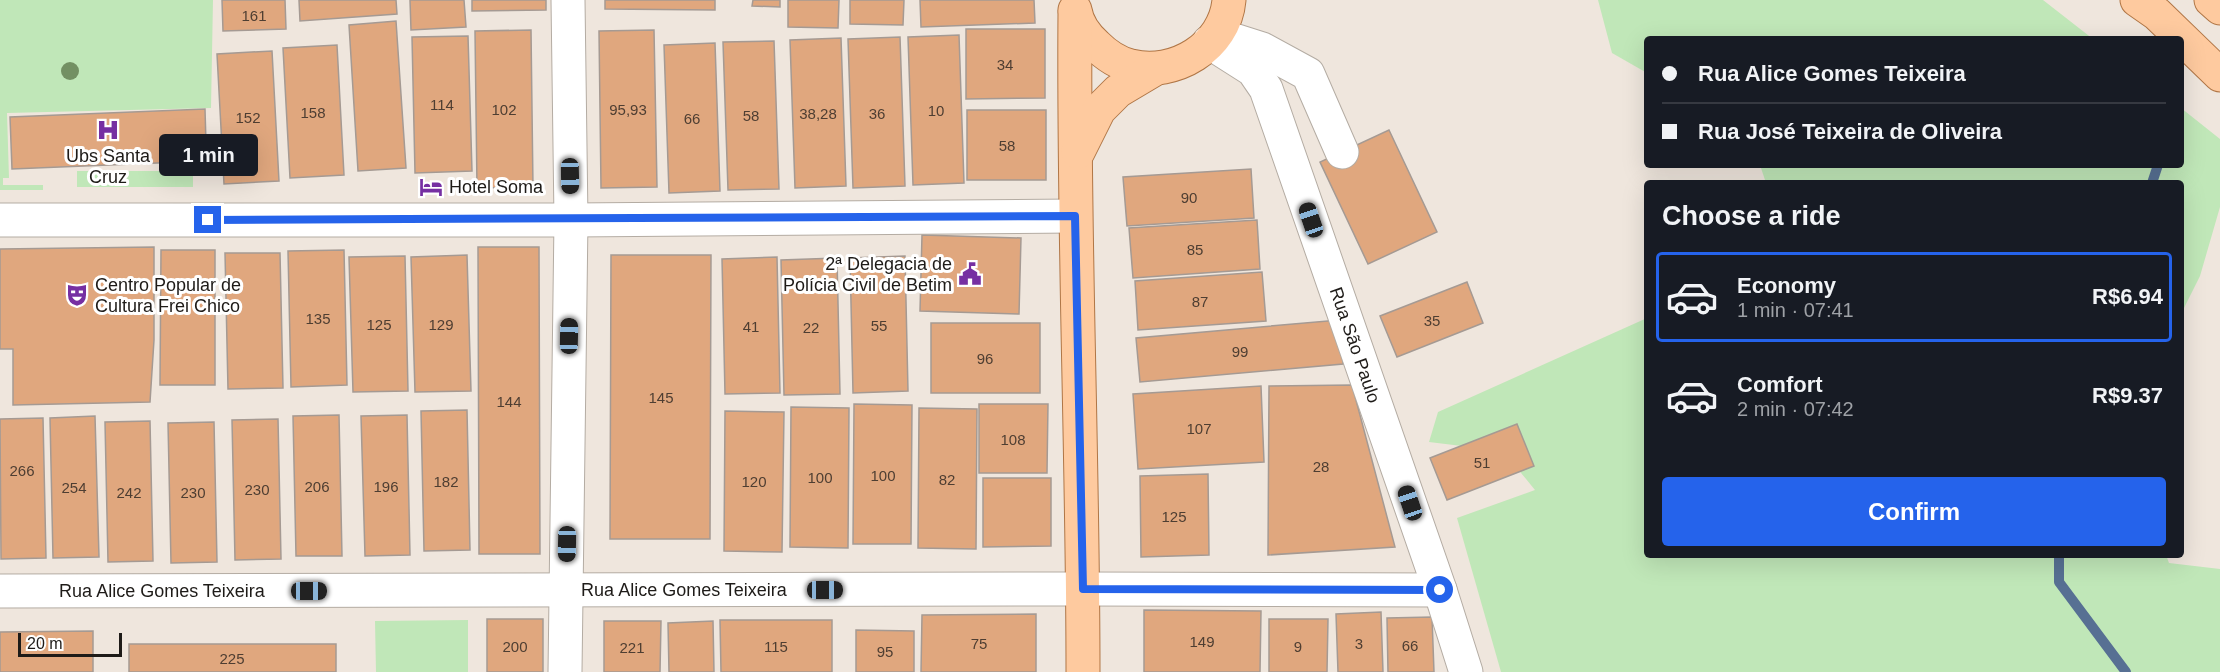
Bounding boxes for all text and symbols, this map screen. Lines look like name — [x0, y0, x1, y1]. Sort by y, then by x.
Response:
house number: 161 — [241, 7, 267, 24]
house number: 34 — [997, 56, 1013, 73]
text: Rua Alice Gomes Teixeira — [1698, 61, 1966, 86]
house number: 114 — [430, 96, 454, 113]
house number: 102 — [491, 101, 517, 118]
house number: 95,93 — [609, 101, 647, 118]
house number: 10 — [928, 102, 944, 119]
house number: 158 — [300, 104, 326, 121]
house number: 38,28 — [799, 105, 837, 122]
house number: 36 — [869, 105, 885, 122]
house number: 58 — [743, 107, 759, 124]
house number: 152 — [235, 109, 261, 126]
house number: 66 — [684, 110, 700, 127]
hospital icon: Ubs Santa Cruz — [95, 117, 121, 143]
text: Rua José Teixeira de Oliveira — [1698, 119, 2002, 144]
callout: 1 min — [158, 133, 258, 175]
house number: 58 — [999, 137, 1015, 154]
text: 1 min — [182, 144, 235, 166]
place label: Ubs Santa Cruz — [66, 146, 151, 187]
car — [561, 158, 579, 194]
hotel icon: Hotel Soma — [418, 174, 444, 200]
place label: Hotel Soma — [449, 177, 544, 197]
house number: 90 — [1181, 189, 1197, 206]
car — [1297, 200, 1325, 240]
text: Choose a ride — [1662, 201, 1841, 231]
route end — [194, 206, 221, 233]
house number: 85 — [1187, 241, 1203, 258]
place label: 2ª Delegacia de Polícia Civil de Betim — [783, 254, 952, 295]
public building icon: 2ª Delegacia de Polícia Civil de Betim — [957, 261, 983, 287]
icon: car — [1665, 270, 1719, 324]
text: Economy — [1737, 273, 1836, 298]
place label: Centro Popular de Cultura Frei Chico — [95, 275, 241, 316]
theatre icon: Centro Popular de Cultura Frei Chico — [64, 282, 90, 308]
street label: Rua São Paulo — [1326, 284, 1384, 406]
text: R$6.94 — [2092, 284, 2163, 309]
house number: 87 — [1192, 293, 1208, 310]
text: 1 min · 07:41 — [1737, 299, 1854, 321]
house number: 135 — [305, 310, 331, 327]
house number: 35 — [1424, 312, 1440, 329]
house number: 125 — [366, 316, 392, 333]
house number: 129 — [428, 316, 454, 333]
house number: 55 — [871, 317, 887, 334]
car — [560, 318, 578, 354]
house number: 41 — [743, 318, 759, 335]
house number: 22 — [803, 319, 819, 336]
house number: 99 — [1232, 343, 1248, 360]
house number: 96 — [977, 350, 993, 367]
icon: car — [1665, 369, 1719, 423]
text: Comfort — [1737, 372, 1823, 397]
text: R$9.37 — [2092, 383, 2163, 408]
house number: 145 — [648, 389, 674, 406]
house number: 144 — [496, 393, 522, 410]
text: 2 min · 07:42 — [1737, 398, 1854, 420]
house number: 107 — [1186, 420, 1212, 437]
house number: 108 — [1000, 431, 1026, 448]
house number: 51 — [1474, 454, 1490, 471]
house number: 28 — [1313, 458, 1329, 475]
house number: 266 — [9, 462, 35, 479]
house number: 100 — [870, 467, 896, 484]
house number: 100 — [807, 469, 833, 486]
house number: 82 — [939, 471, 955, 488]
house number: 182 — [433, 473, 459, 490]
house number: 120 — [741, 473, 767, 490]
button: Confirm — [1662, 477, 2166, 546]
house number: 206 — [304, 478, 330, 495]
house number: 196 — [373, 478, 399, 495]
house number: 254 — [61, 479, 87, 496]
house number: 230 — [244, 481, 270, 498]
car — [1396, 483, 1424, 523]
house number: 242 — [116, 484, 142, 501]
house number: 230 — [180, 484, 206, 501]
house number: 125 — [1161, 508, 1187, 525]
car — [558, 526, 576, 562]
route start — [1426, 576, 1453, 603]
street label: Rua Alice Gomes Teixeira — [581, 580, 788, 600]
street label: Rua Alice Gomes Teixeira — [59, 581, 266, 601]
car — [807, 581, 843, 599]
car — [291, 582, 327, 600]
scale bar — [18, 630, 122, 658]
house number: 149 — [1189, 633, 1215, 650]
text: 20 m — [27, 635, 63, 652]
house number: 75 — [971, 635, 987, 652]
house number: 3 — [1355, 635, 1363, 652]
house number: 66 — [1402, 637, 1418, 654]
house number: 200 — [502, 638, 528, 655]
house number: 115 — [764, 638, 788, 655]
house number: 9 — [1294, 638, 1302, 655]
house number: 221 — [619, 639, 645, 656]
house number: 95 — [877, 643, 893, 660]
house number: 225 — [219, 650, 245, 667]

